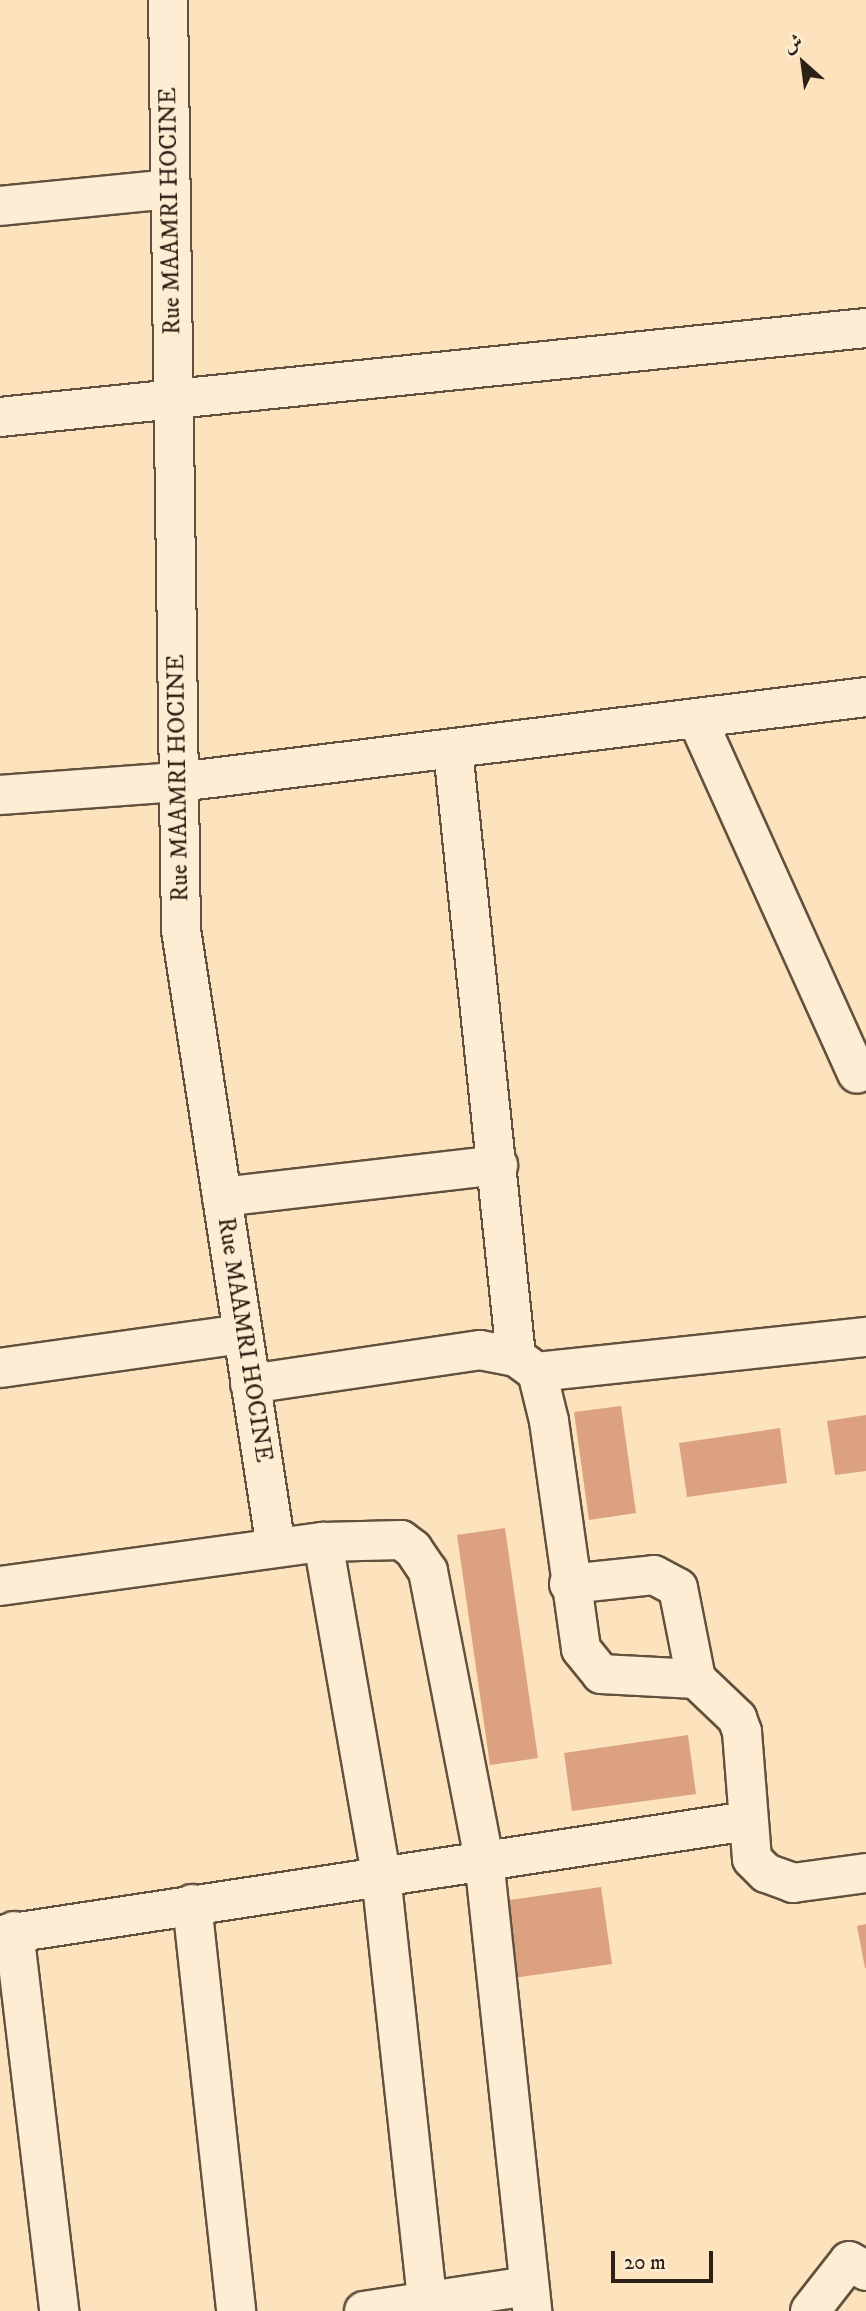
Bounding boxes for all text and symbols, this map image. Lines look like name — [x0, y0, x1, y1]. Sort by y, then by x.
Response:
north arrow — [768, 28, 838, 98]
text: ش — [779, 29, 807, 59]
street label: Rue MAAMRI HOCINE — [154, 87, 188, 335]
street label: Rue MAAMRI HOCINE — [162, 654, 196, 902]
street label: Rue MAAMRI HOCINE — [210, 1216, 278, 1464]
scale bar — [614, 2238, 716, 2282]
text: 20 m — [624, 2250, 666, 2276]

